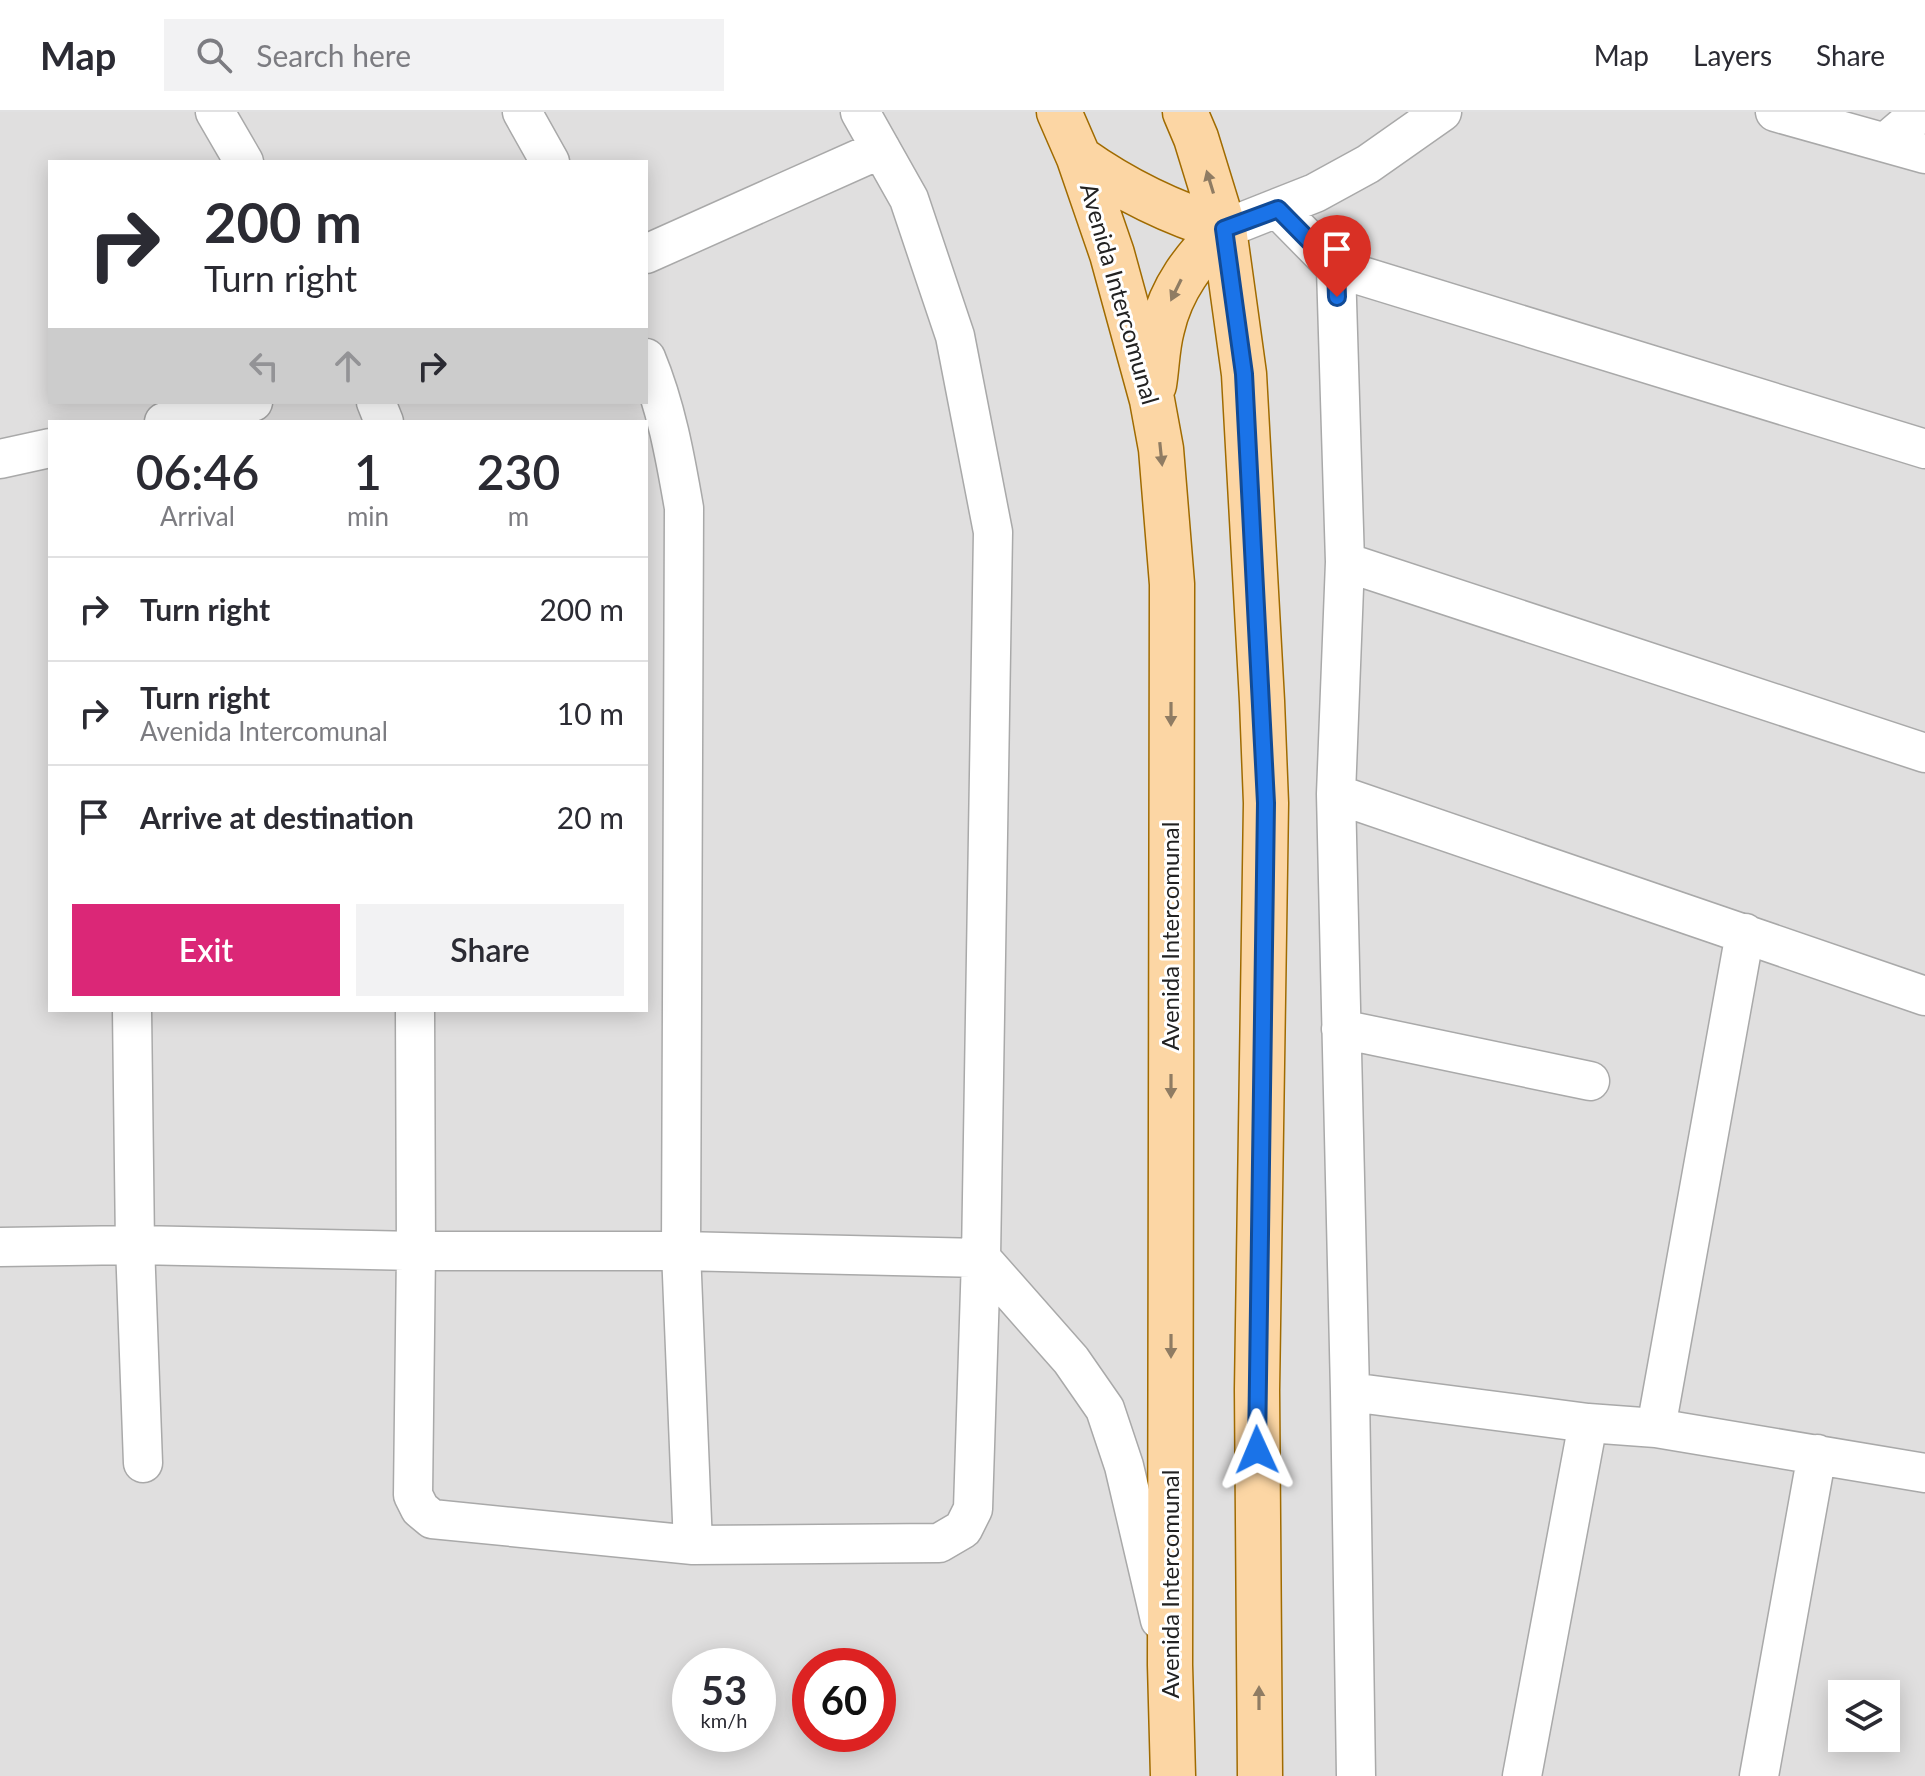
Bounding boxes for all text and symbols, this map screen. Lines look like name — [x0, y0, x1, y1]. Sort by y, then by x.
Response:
search box — [164, 19, 724, 91]
text: Map — [40, 32, 116, 78]
icon: search — [192, 33, 236, 77]
text: Search here — [256, 37, 411, 73]
text: Map — [1594, 38, 1649, 72]
text: Layers — [1693, 38, 1772, 72]
text: Share — [1816, 38, 1885, 72]
one-way arrow — [1203, 170, 1216, 194]
street label: Avenida Intercomunal — [1075, 180, 1166, 408]
text: 200 m — [204, 188, 362, 255]
icon: right — [72, 192, 176, 296]
pin — [1303, 215, 1371, 297]
icon: arrive — [1315, 227, 1359, 271]
text: Turn right — [204, 256, 357, 300]
one-way arrow — [1170, 279, 1183, 302]
icon: left — [242, 344, 286, 388]
icon: ahead — [326, 344, 370, 388]
icon: right — [410, 344, 454, 388]
one-way arrow — [1154, 442, 1167, 467]
text: 06:46 — [136, 443, 259, 500]
text: 1 — [354, 443, 382, 500]
text: 230 — [477, 443, 560, 500]
text: Arrival — [160, 500, 235, 532]
text: min — [347, 500, 389, 532]
text: m — [508, 500, 529, 532]
icon: right — [72, 587, 116, 631]
text: Turn right — [140, 591, 270, 627]
text: 200 m — [539, 591, 624, 627]
text: Turn right — [140, 679, 270, 715]
icon: right — [72, 691, 116, 735]
text: 10 m — [557, 695, 624, 731]
one-way arrow — [1165, 702, 1177, 727]
text: Avenida Intercomunal — [140, 715, 388, 747]
icon: arrive — [72, 795, 116, 839]
text: Arrive at destination — [140, 799, 414, 835]
text: 20 m — [557, 799, 624, 835]
street label: Avenida Intercomunal — [1155, 822, 1184, 1050]
button: Exit — [72, 904, 340, 996]
button: Share — [356, 904, 624, 996]
one-way arrow — [1165, 1074, 1177, 1099]
one-way arrow — [1165, 1334, 1177, 1359]
position arrow — [1215, 1408, 1299, 1492]
street label: Avenida Intercomunal — [1155, 1470, 1184, 1698]
speed limit sign: 60 — [792, 1648, 896, 1752]
text: 53 — [701, 1666, 747, 1714]
map controls — [1828, 1680, 1900, 1752]
button: layers — [1828, 1680, 1900, 1752]
one-way arrow — [1253, 1685, 1266, 1710]
text: km/h — [701, 1708, 747, 1732]

